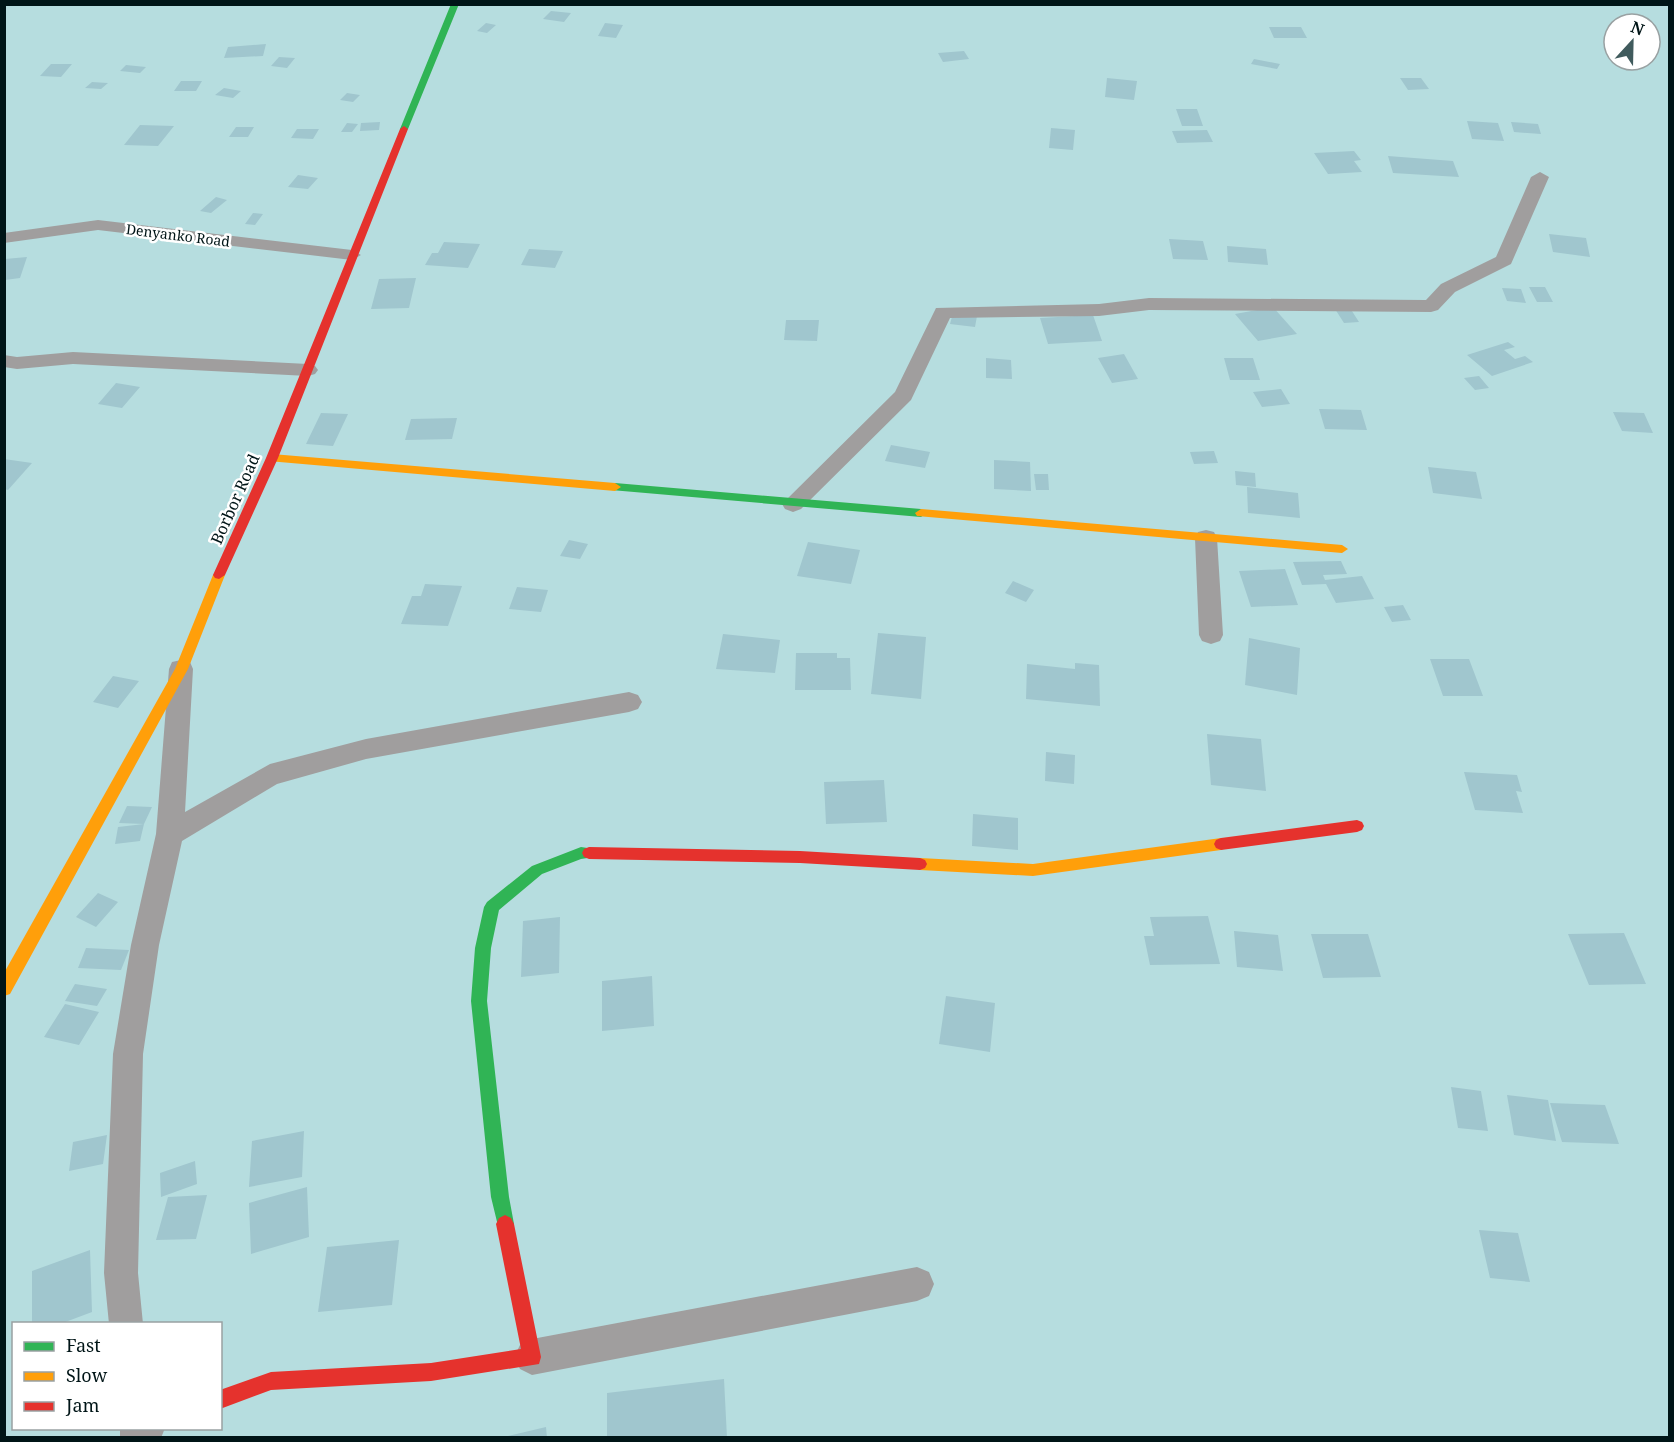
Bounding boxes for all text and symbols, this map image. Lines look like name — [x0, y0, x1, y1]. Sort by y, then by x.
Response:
north arrow — [1602, 12, 1662, 72]
text: N — [1628, 16, 1648, 41]
street label: Denyanko Road — [125, 219, 231, 251]
street label: Borbor Road — [205, 450, 265, 548]
legend — [12, 1322, 222, 1430]
text: Fast — [66, 1333, 101, 1357]
text: Slow — [66, 1363, 108, 1387]
text: Jam — [65, 1393, 100, 1417]

